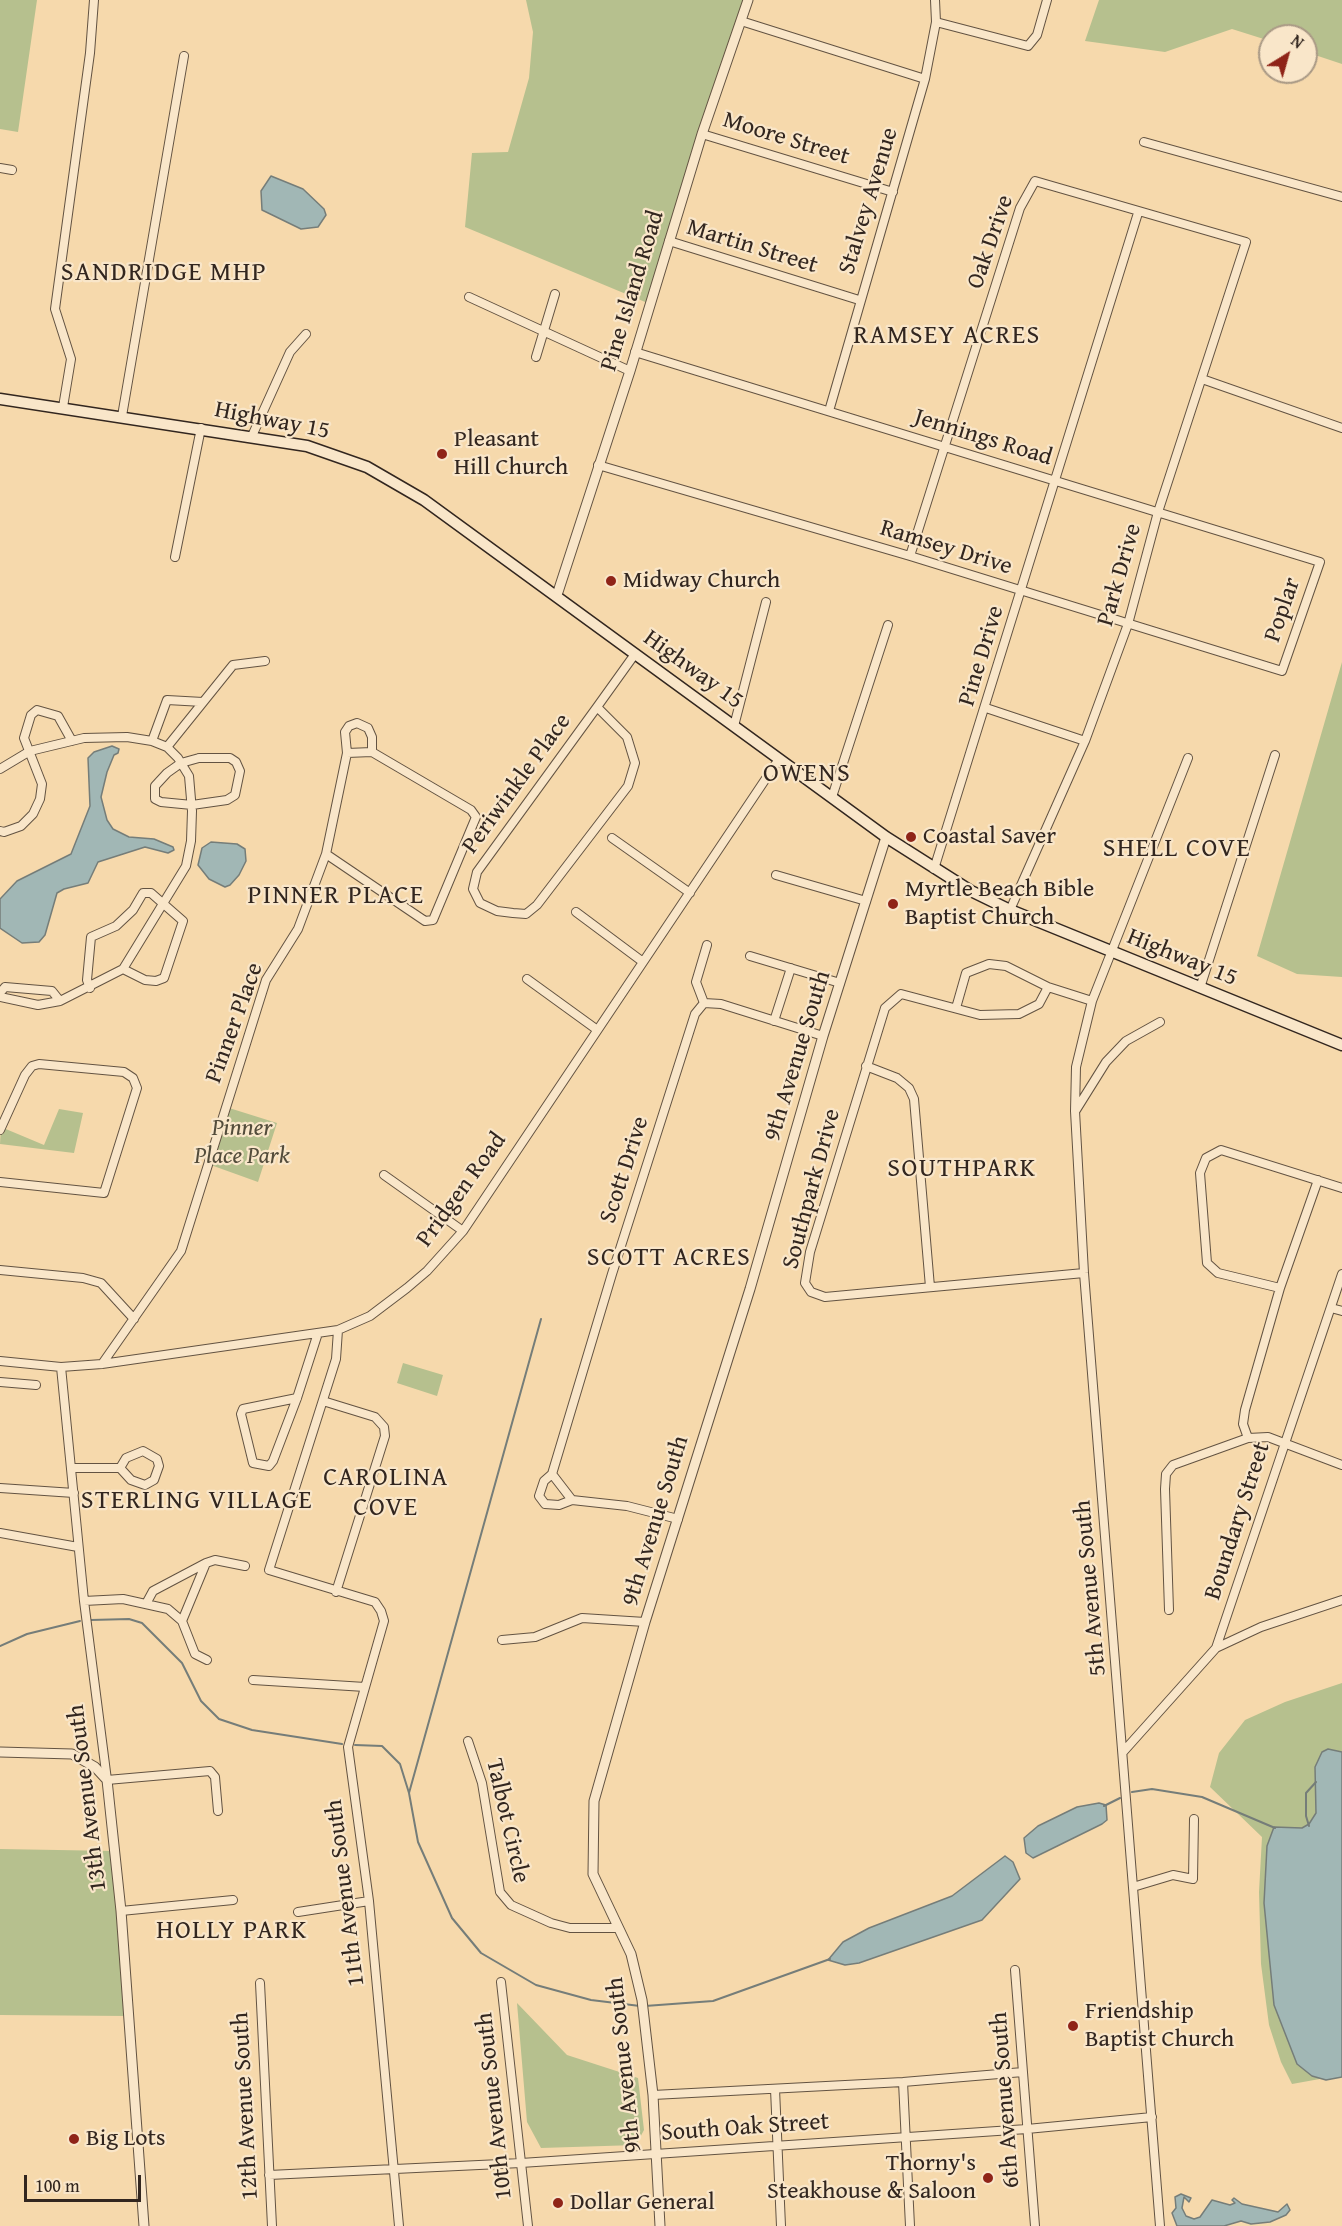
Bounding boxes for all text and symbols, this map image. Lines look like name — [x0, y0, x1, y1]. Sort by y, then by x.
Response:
north arrow — [1258, 24, 1318, 84]
text: N — [1286, 28, 1309, 54]
street label: Moore Street — [719, 106, 853, 172]
street label: Stalvey Avenue — [833, 124, 905, 278]
street label: Oak Drive — [962, 191, 1020, 293]
street label: Pine Island Road — [595, 207, 671, 375]
street label: Martin Street — [683, 213, 821, 281]
district label: SANDRIDGE MHP — [61, 257, 267, 289]
district label: RAMSEY ACRES — [853, 320, 1041, 352]
street label: Highway 15 — [212, 396, 332, 446]
street label: Jennings Road — [910, 403, 1056, 473]
place label: Pleasant Hill Church — [454, 426, 568, 482]
marker: Pleasant Hill Church — [435, 447, 449, 461]
street label: Ramsey Drive — [876, 514, 1016, 582]
street label: Park Drive — [1092, 520, 1148, 630]
place label: Midway Church — [623, 567, 780, 595]
marker: Midway Church — [604, 574, 618, 588]
street label: Poplar — [1259, 574, 1307, 646]
street label: Pine Drive — [953, 602, 1011, 710]
street label: Highway 15 — [637, 624, 749, 716]
street label: Periwinkle Place — [456, 708, 578, 860]
district label: OWENS — [763, 758, 851, 790]
place label: Coastal Saver — [923, 823, 1056, 851]
marker: Coastal Saver — [904, 830, 918, 844]
district label: SHELL COVE — [1103, 833, 1251, 865]
place label: Myrtle Beach Bible Baptist Church — [905, 876, 1094, 932]
district label: PINNER PLACE — [247, 880, 425, 912]
marker: Myrtle Beach Bible Baptist Church — [886, 897, 900, 911]
street label: Highway 15 — [1123, 923, 1241, 993]
street label: Pinner Place — [200, 959, 270, 1087]
street label: 9th Avenue South — [758, 967, 838, 1145]
street label: Southpark Drive — [777, 1106, 847, 1272]
street label: Scott Drive — [594, 1113, 656, 1227]
park label: Pinner Place Park — [194, 1115, 290, 1171]
street label: Pridgen Road — [411, 1127, 513, 1253]
district label: SOUTHPARK — [887, 1153, 1037, 1185]
district label: SCOTT ACRES — [587, 1242, 751, 1274]
street label: 9th Avenue South — [616, 1432, 696, 1610]
street label: Boundary Street — [1199, 1438, 1277, 1604]
district label: CAROLINA COVE — [323, 1462, 449, 1524]
district label: STERLING VILLAGE — [81, 1485, 313, 1517]
street label: 5th Avenue South — [1069, 1499, 1113, 1677]
street label: 13th Avenue South — [62, 1703, 114, 1893]
street label: Talbot Circle — [479, 1756, 535, 1886]
street label: 11th Avenue South — [320, 1798, 372, 1988]
district label: HOLLY PARK — [156, 1915, 308, 1947]
street label: 9th Avenue South — [601, 1976, 649, 2154]
place label: Friendship Baptist Church — [1085, 1998, 1234, 2054]
street label: 12th Avenue South — [227, 2011, 265, 2201]
street label: 10th Avenue South — [471, 2011, 519, 2201]
street label: 6th Avenue South — [985, 2011, 1027, 2189]
marker: Friendship Baptist Church — [1066, 2019, 1080, 2033]
street label: South Oak Street — [660, 2108, 830, 2148]
place label: Big Lots — [86, 2125, 166, 2153]
marker: Big Lots — [67, 2132, 81, 2146]
place label: Thorny's Steakhouse & Saloon — [767, 2150, 976, 2206]
scale bar — [27, 2163, 144, 2201]
marker: Thorny's Steakhouse & Saloon — [981, 2171, 995, 2185]
text: 100 m — [35, 2172, 80, 2199]
place label: Dollar General — [570, 2189, 715, 2217]
marker: Dollar General — [551, 2196, 565, 2210]

